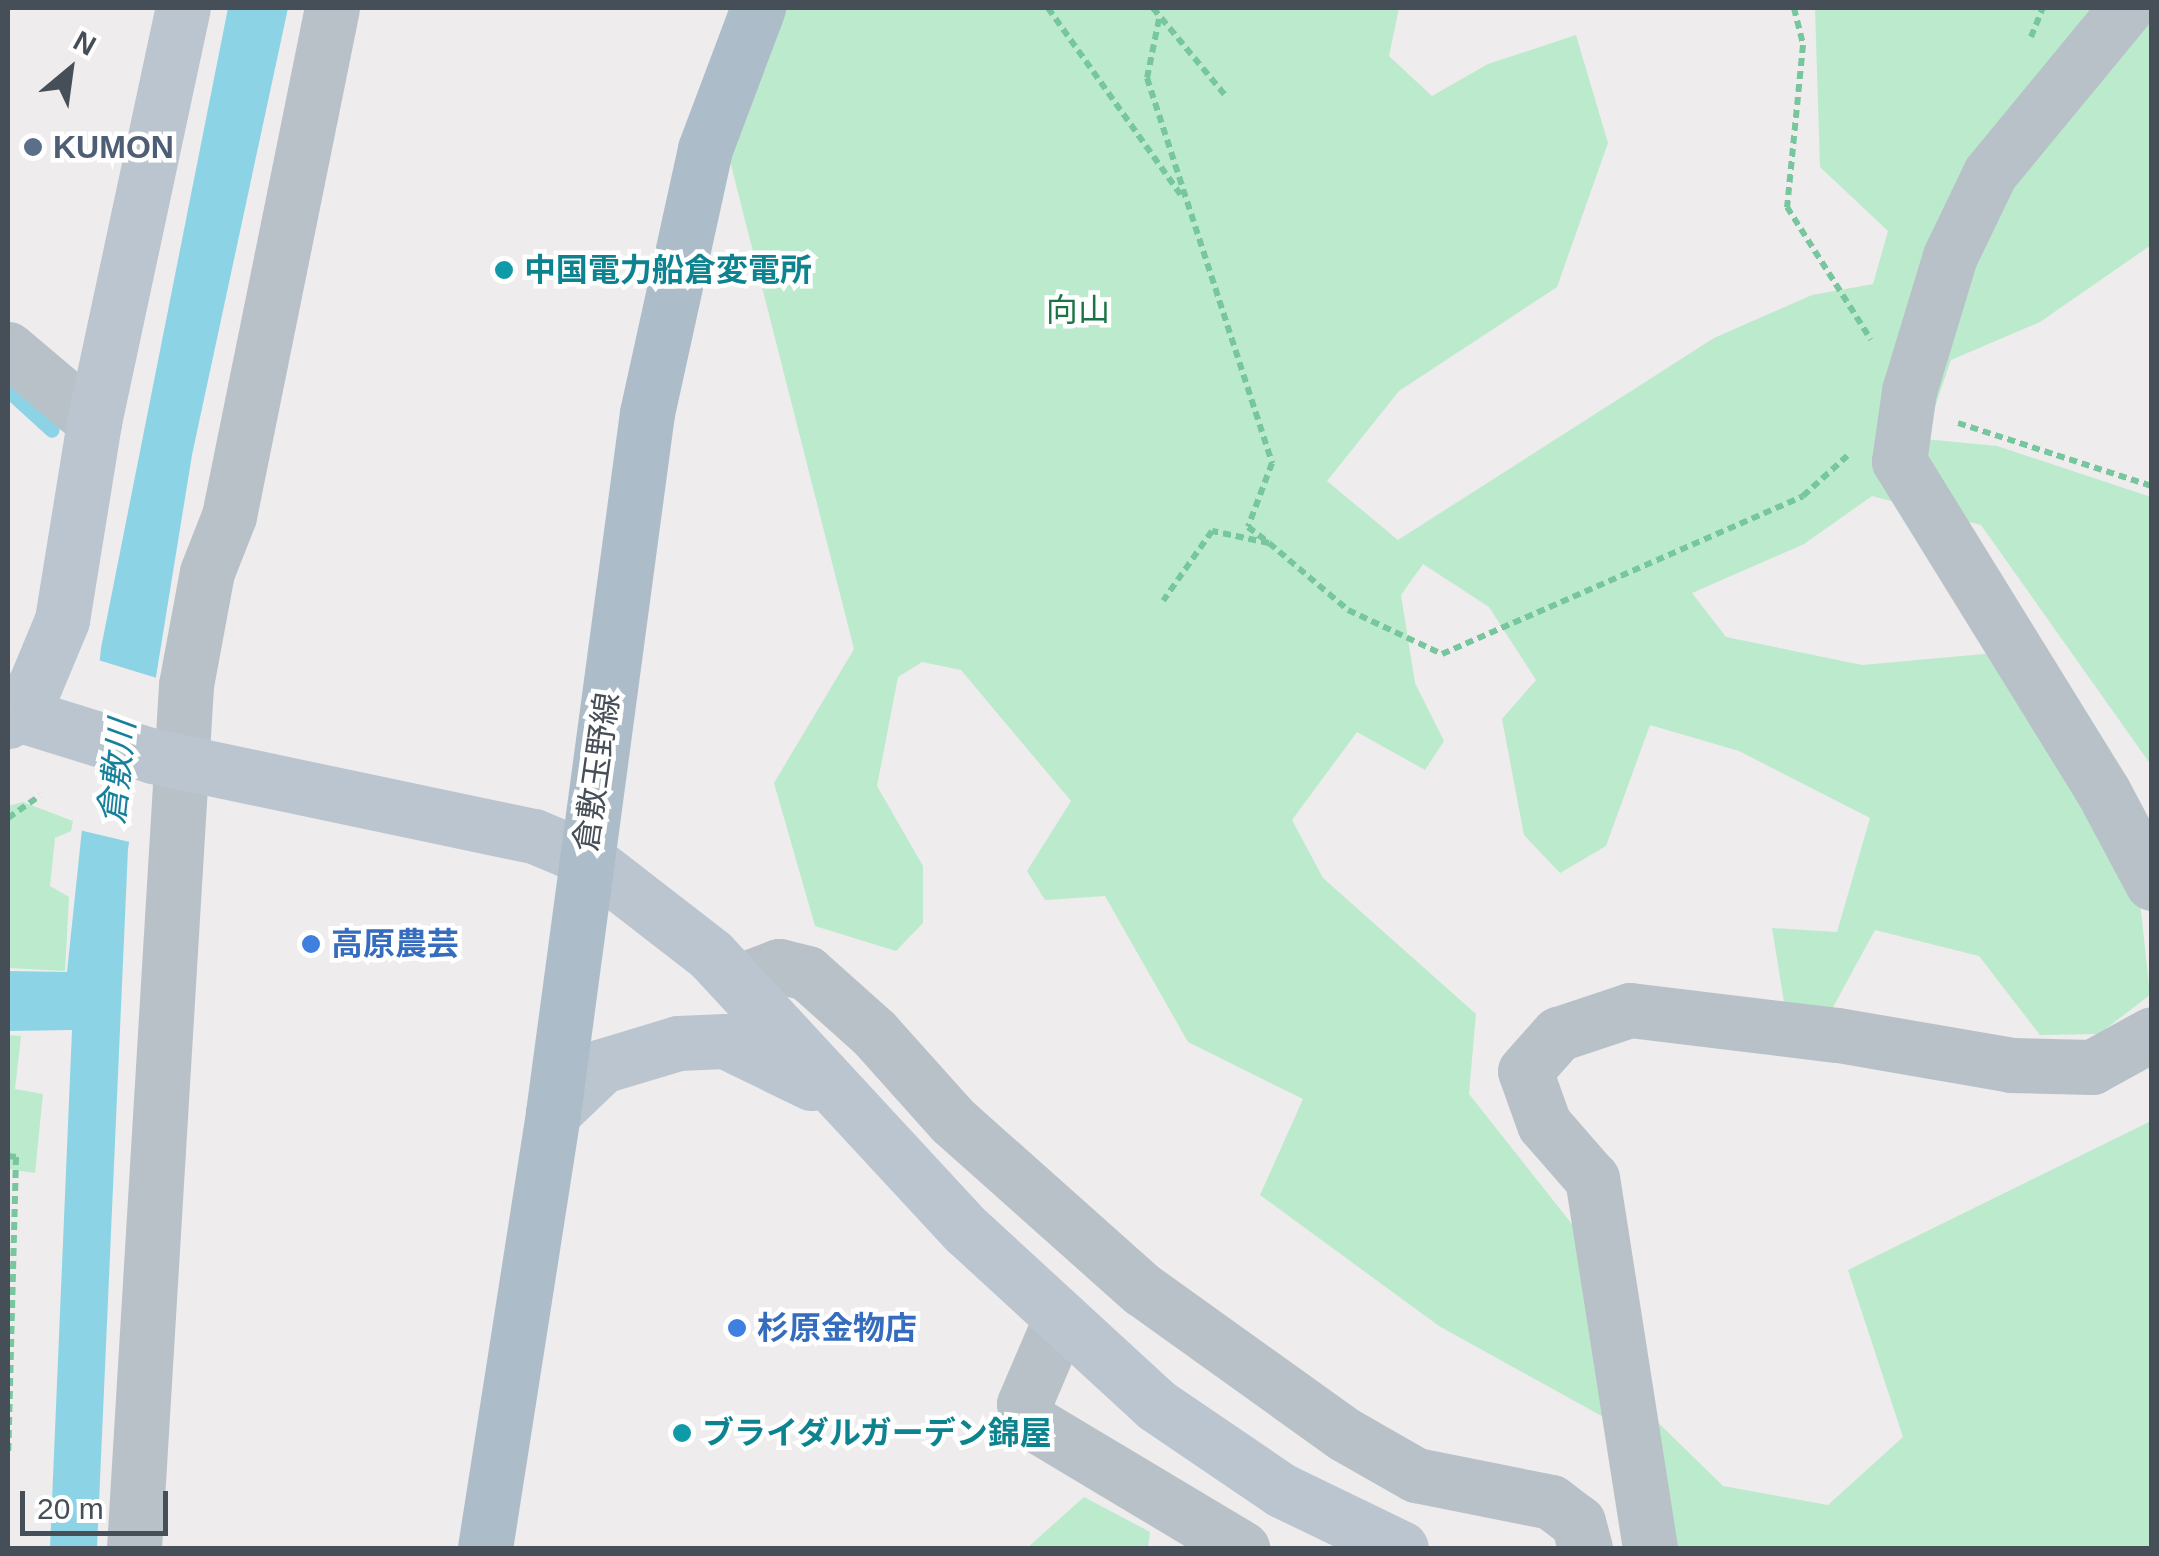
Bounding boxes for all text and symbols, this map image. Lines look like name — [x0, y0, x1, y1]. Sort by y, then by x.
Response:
north arrow — [20, 20, 120, 120]
text: N — [68, 25, 101, 62]
place label: KUMON — [53, 128, 174, 166]
marker: KUMON — [22, 136, 44, 158]
place label: 中国電力船倉変電所 — [524, 251, 812, 289]
marker: 中国電力船倉変電所 — [493, 259, 515, 281]
park label: 向山 — [1046, 291, 1110, 329]
street label: 倉敷玉野線 — [567, 690, 627, 854]
water label: 倉敷川 — [91, 718, 143, 826]
place label: 高原農芸 — [331, 925, 459, 963]
marker: 高原農芸 — [300, 933, 322, 955]
place label: 杉原金物店 — [757, 1309, 917, 1347]
marker: 杉原金物店 — [726, 1317, 748, 1339]
place label: ブライダルガーデン錦屋 — [702, 1414, 1054, 1452]
marker: ブライダルガーデン錦屋 — [671, 1422, 693, 1444]
scale bar — [25, 1471, 172, 1533]
text: 20 m — [37, 1492, 104, 1525]

